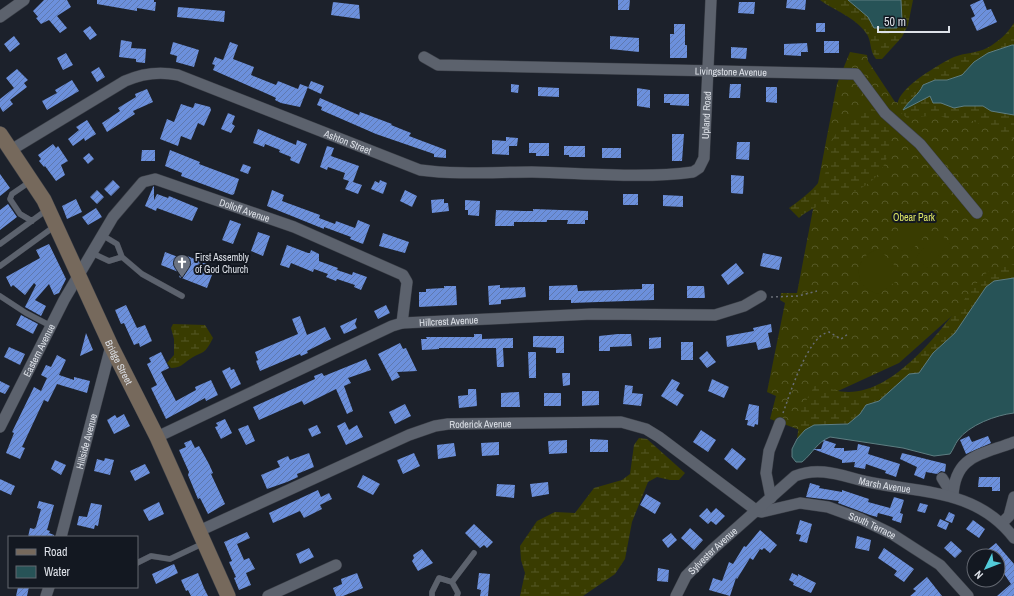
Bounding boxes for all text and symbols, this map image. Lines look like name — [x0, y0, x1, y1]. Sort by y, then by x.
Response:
scale bar — [878, 8, 949, 34]
text: 50 m — [884, 14, 906, 30]
street label: Livingstone Avenue — [695, 64, 767, 79]
street label: Upland Road — [698, 91, 713, 139]
street label: Ashton Street — [321, 126, 374, 157]
street label: Dolloff Avenue — [218, 195, 272, 225]
park label: Obear Park — [893, 211, 936, 224]
place label: First Assembly of God Church — [195, 251, 250, 276]
church icon: First Assembly of God Church — [172, 253, 192, 278]
street label: Hillcrest Avenue — [419, 313, 479, 329]
street label: Eastern Avenue — [20, 321, 58, 379]
street label: Bridge Street — [103, 338, 136, 387]
street label: Hillside Avenue — [73, 412, 100, 470]
street label: Roderick Avenue — [449, 417, 512, 430]
street label: Marsh Avenue — [857, 474, 912, 495]
street label: South Terrace — [847, 509, 899, 542]
street label: Sylvester Avenue — [685, 524, 740, 577]
legend — [8, 536, 138, 588]
text: Road — [44, 544, 68, 560]
north arrow — [966, 548, 1006, 588]
text: Water — [44, 564, 71, 580]
text: N — [971, 568, 986, 582]

